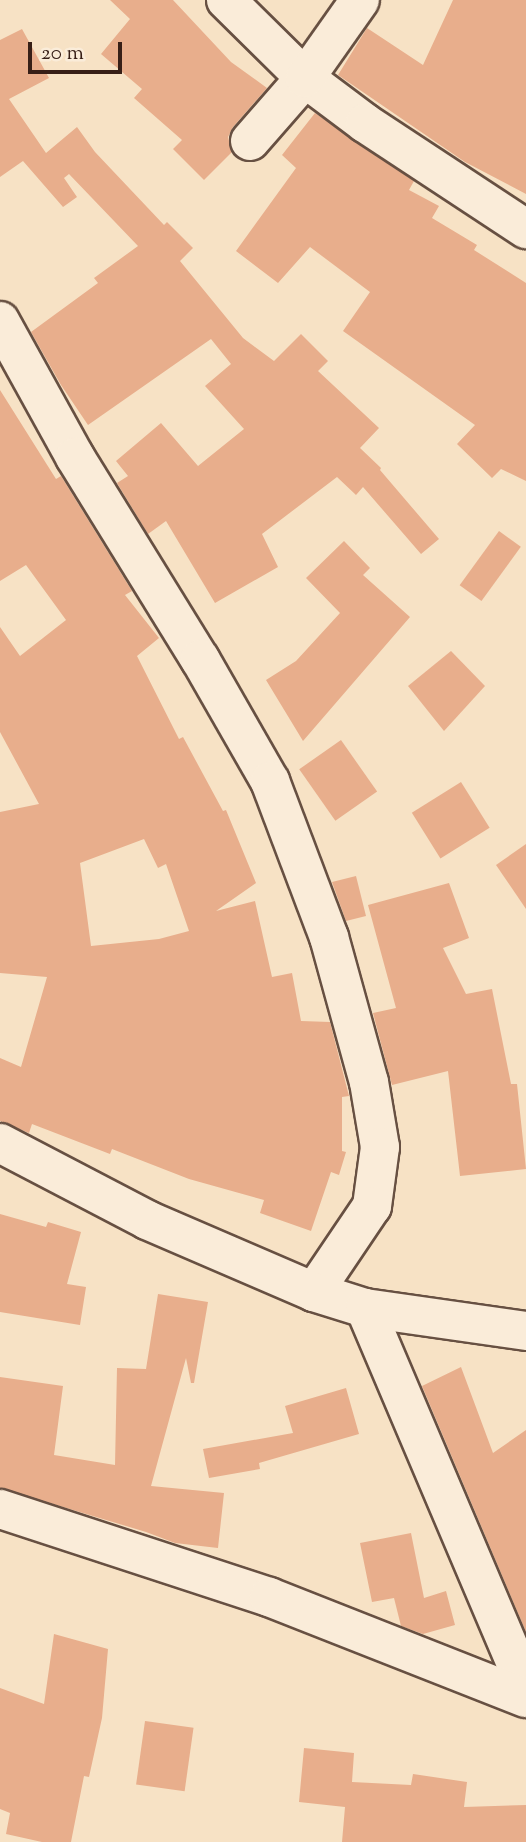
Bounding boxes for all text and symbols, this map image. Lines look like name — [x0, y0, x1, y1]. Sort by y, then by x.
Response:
scale bar — [32, 28, 126, 72]
text: 20 m — [41, 39, 84, 69]

